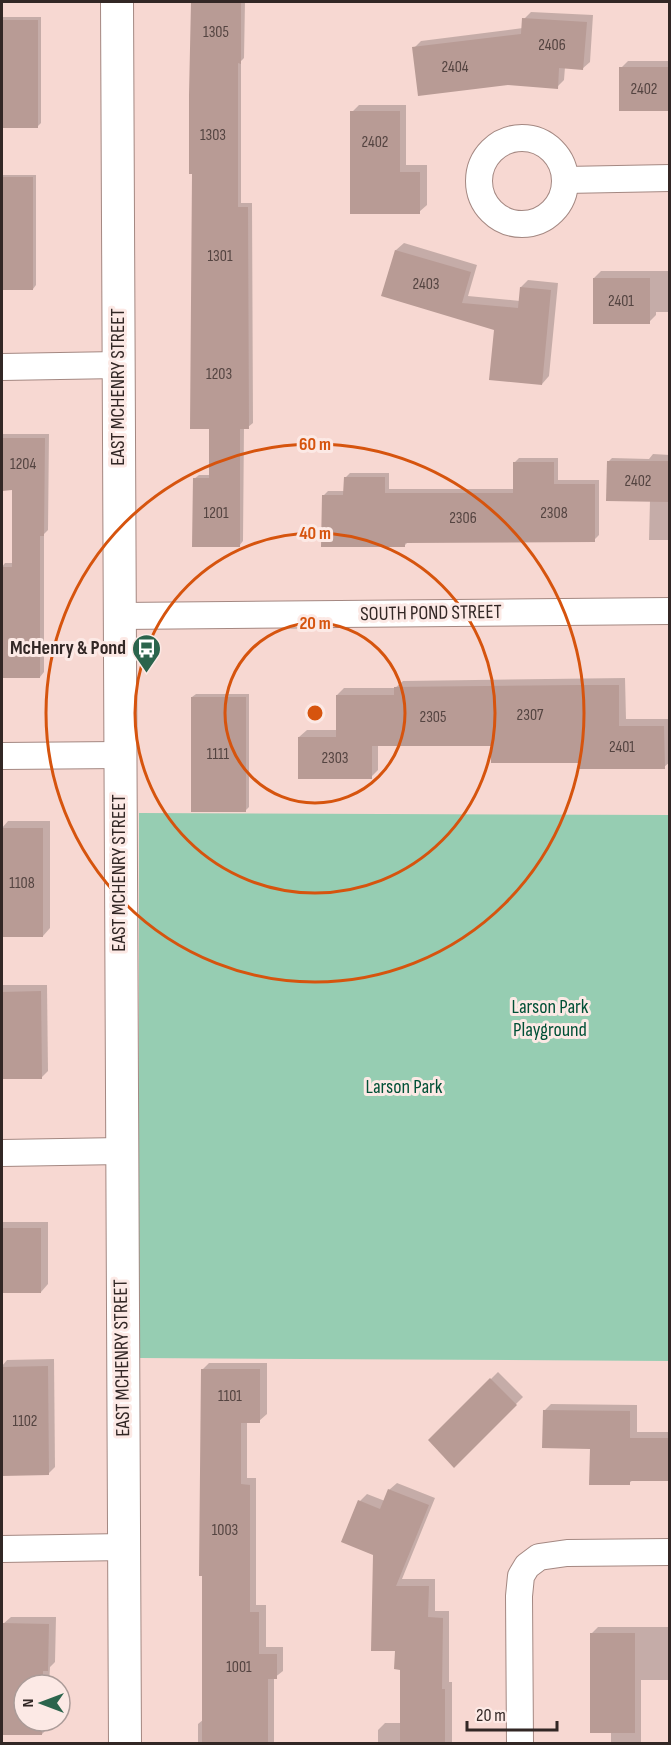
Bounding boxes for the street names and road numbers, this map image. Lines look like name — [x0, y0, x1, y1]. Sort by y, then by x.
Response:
street label: EAST MCHENRY STREET — [106, 308, 130, 466]
street label: SOUTH POND STREET — [360, 600, 502, 626]
street label: EAST MCHENRY STREET — [107, 794, 131, 952]
street label: EAST MCHENRY STREET — [109, 1279, 135, 1437]

